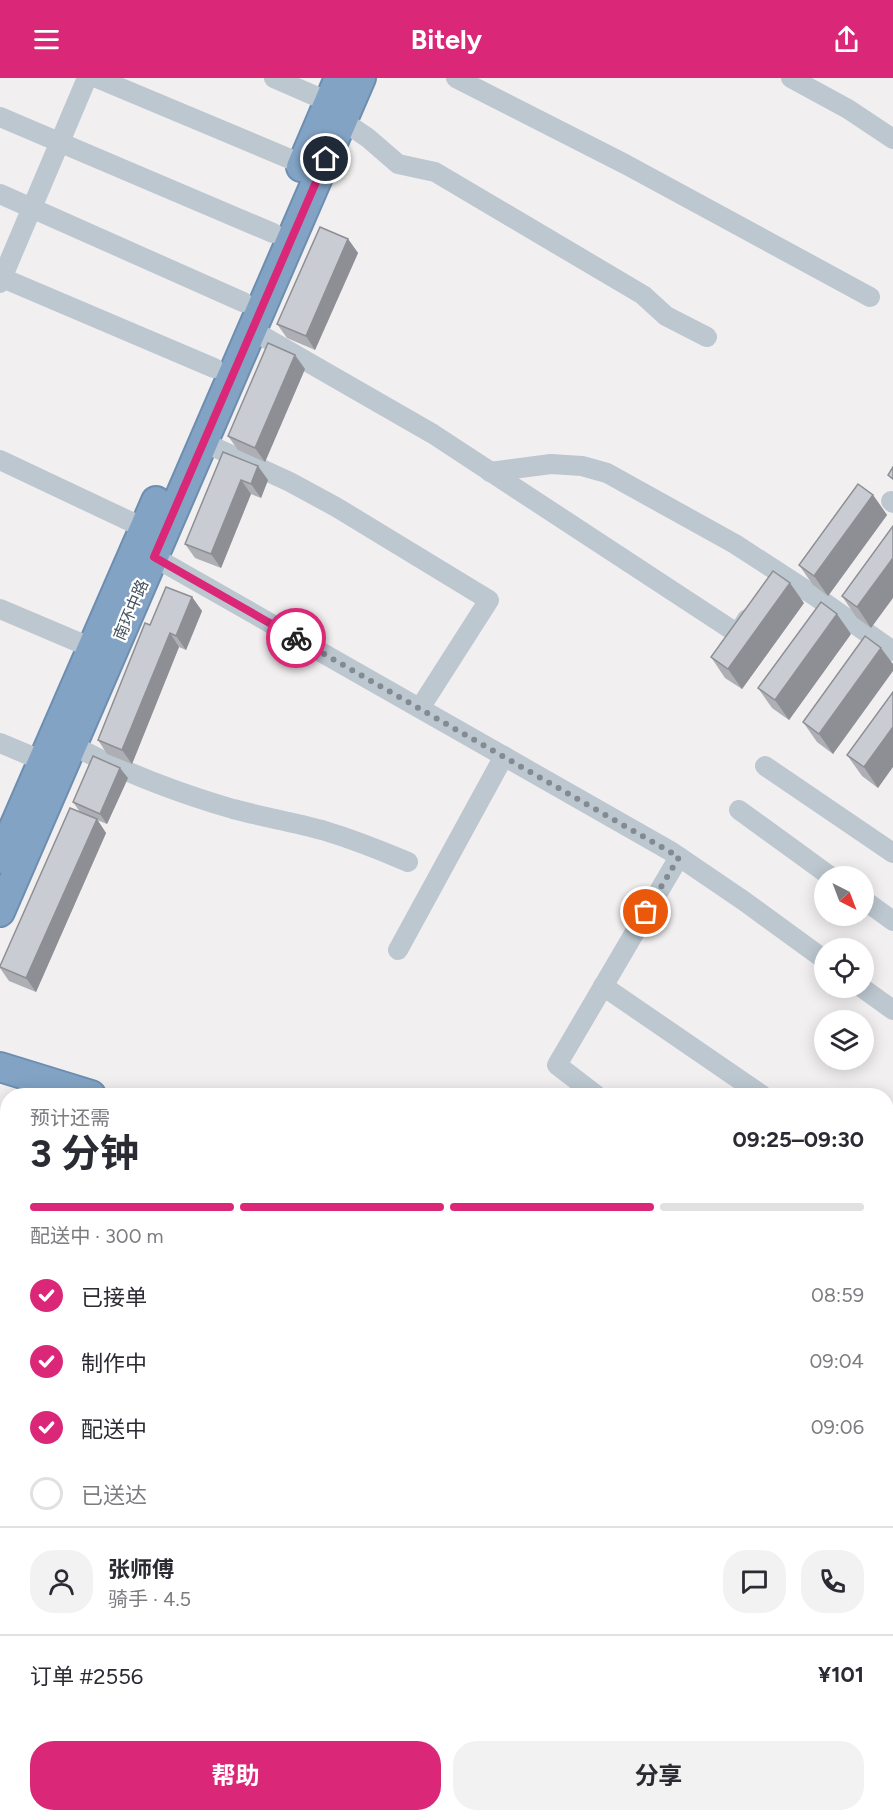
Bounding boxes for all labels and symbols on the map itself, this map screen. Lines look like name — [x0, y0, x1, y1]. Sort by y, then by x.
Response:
pin — [300, 133, 351, 184]
street label: 南环中路 — [110, 577, 152, 643]
courier — [266, 608, 326, 668]
north arrow — [814, 866, 874, 926]
pin — [620, 886, 671, 937]

